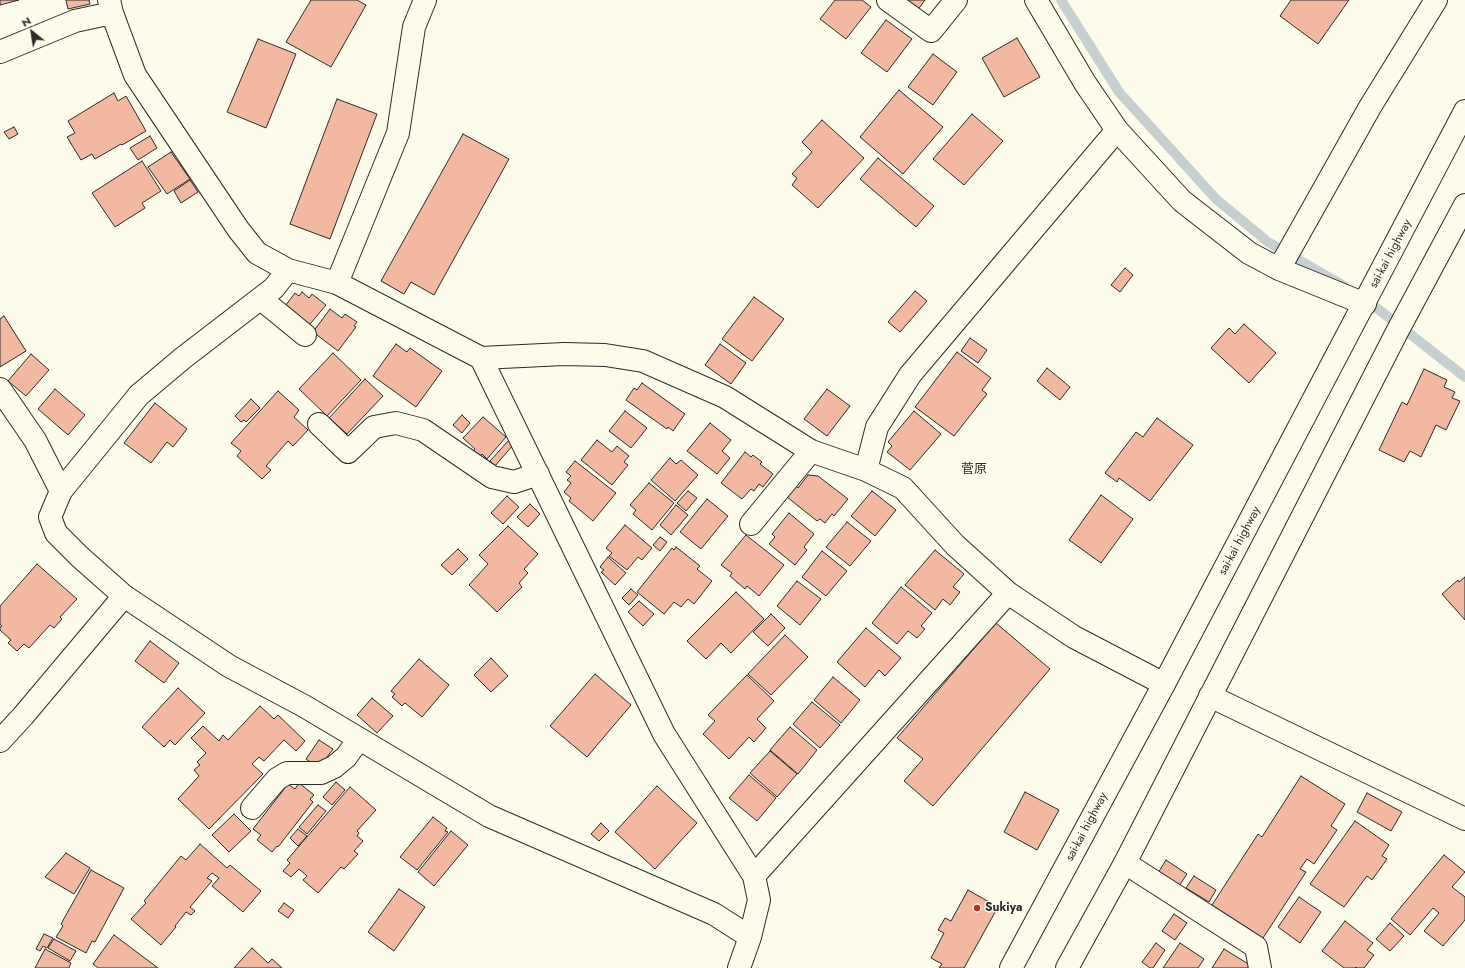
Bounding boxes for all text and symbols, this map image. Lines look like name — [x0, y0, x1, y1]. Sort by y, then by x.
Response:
north arrow — [12, 12, 52, 52]
text: N — [18, 12, 34, 31]
street label: sai-kai highway — [1367, 217, 1415, 291]
district label: 菅原 — [961, 462, 987, 478]
street label: sai-kai highway — [1216, 504, 1264, 578]
street label: sai-kai highway — [1063, 790, 1111, 864]
place label: Sukiya — [985, 901, 1022, 915]
marker: Sukiya — [972, 903, 982, 913]

